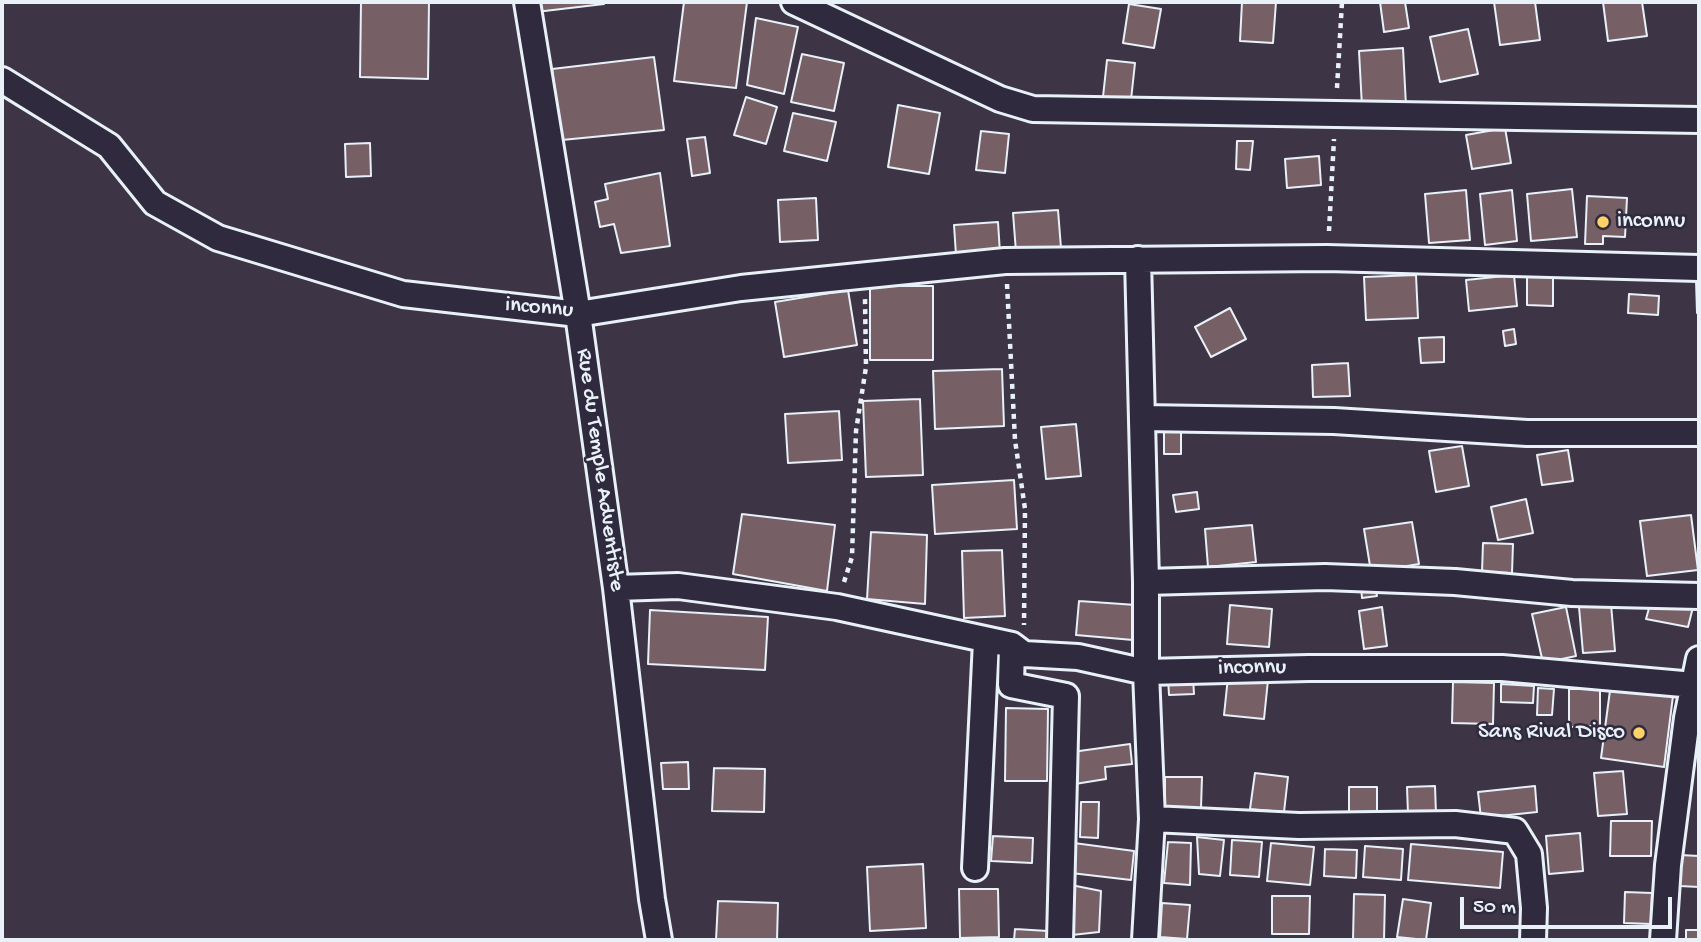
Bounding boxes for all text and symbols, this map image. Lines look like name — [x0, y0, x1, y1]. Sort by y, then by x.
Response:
place label: inconnu — [1617, 208, 1685, 236]
marker: inconnu — [1595, 214, 1611, 230]
street label: inconnu — [504, 292, 574, 326]
street label: Rue du Temple Adventiste — [568, 347, 630, 593]
street label: inconnu — [1218, 655, 1286, 683]
place label: Sans Rival Disco — [1478, 719, 1625, 747]
marker: Sans Rival Disco — [1631, 725, 1647, 741]
scale bar — [1463, 883, 1675, 927]
text: 50 m — [1473, 896, 1516, 921]

